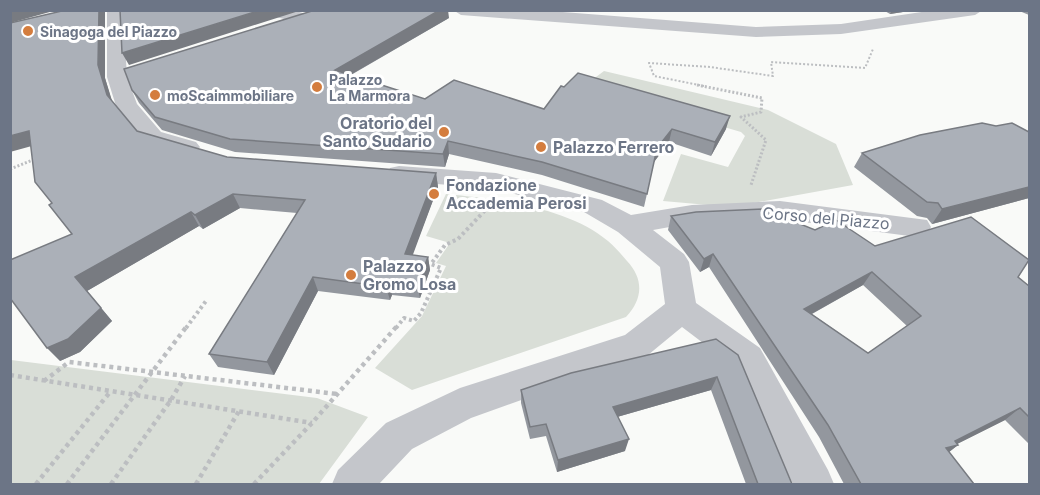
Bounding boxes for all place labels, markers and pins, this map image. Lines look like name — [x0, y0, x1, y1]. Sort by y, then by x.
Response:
place label: Sinagoga del Piazzo — [40, 23, 178, 40]
marker: Sinagoga del Piazzo — [21, 24, 35, 38]
place label: Palazzo La Marmora — [329, 71, 410, 104]
marker: Palazzo La Marmora — [310, 80, 324, 94]
place label: moScaimmobiliare — [167, 87, 294, 104]
marker: moScaimmobiliare — [148, 88, 162, 102]
place label: Oratorio del Santo Sudario — [322, 113, 432, 151]
marker: Oratorio del Santo Sudario — [437, 125, 451, 139]
place label: Palazzo Ferrero — [553, 137, 675, 157]
marker: Palazzo Ferrero — [534, 140, 548, 154]
place label: Fondazione Accademia Perosi — [446, 175, 586, 213]
marker: Fondazione Accademia Perosi — [427, 187, 441, 201]
place label: Palazzo Gromo Losa — [363, 256, 456, 294]
marker: Palazzo Gromo Losa — [344, 268, 358, 282]

